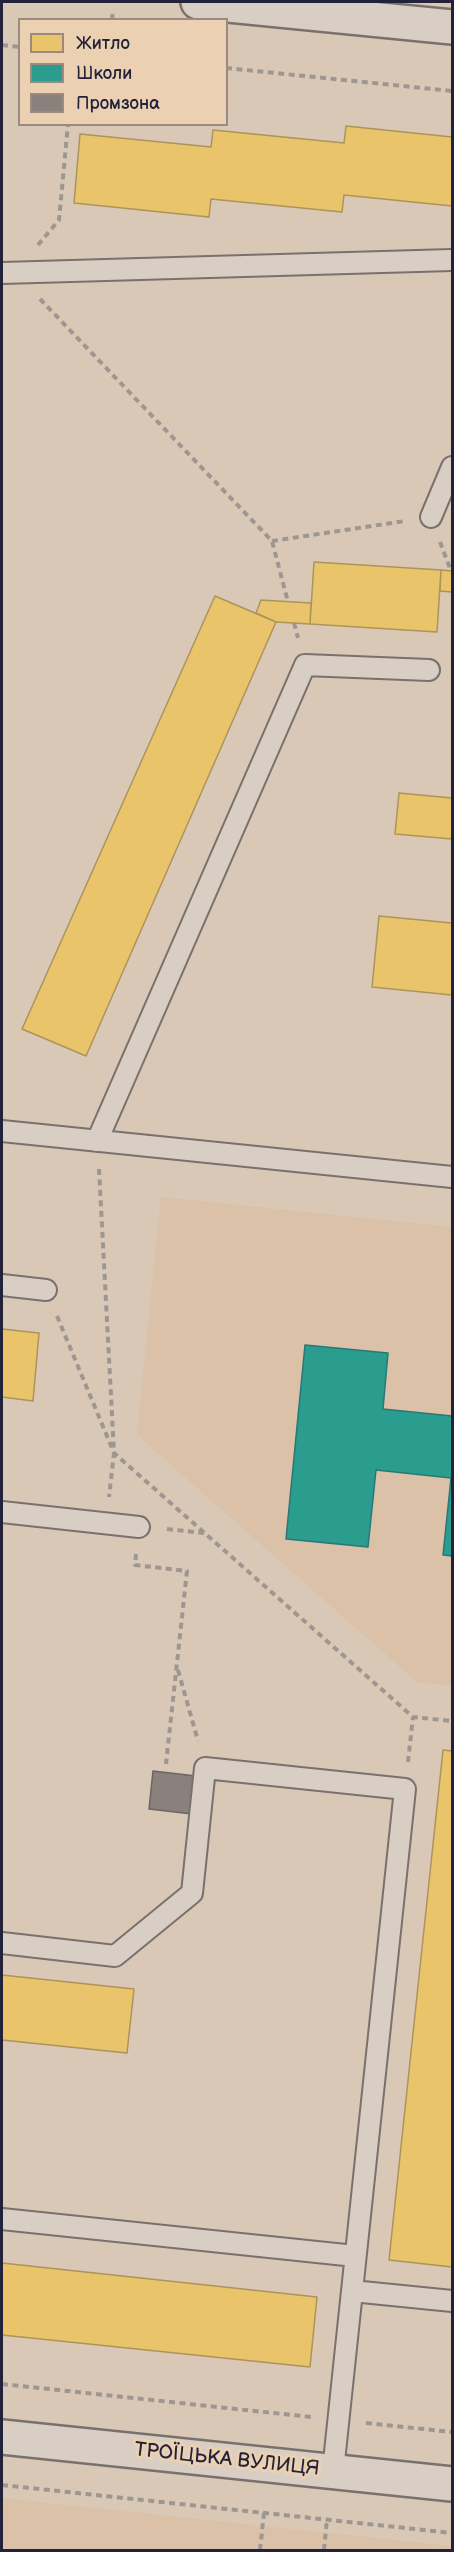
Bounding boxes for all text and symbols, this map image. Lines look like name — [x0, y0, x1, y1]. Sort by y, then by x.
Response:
legend — [18, 18, 228, 126]
text: Житло — [76, 33, 130, 54]
text: Школи — [76, 63, 132, 84]
text: Промзона — [76, 93, 160, 114]
street label: ТРОЇЦЬКА ВУЛИЦЯ — [133, 2438, 321, 2482]

